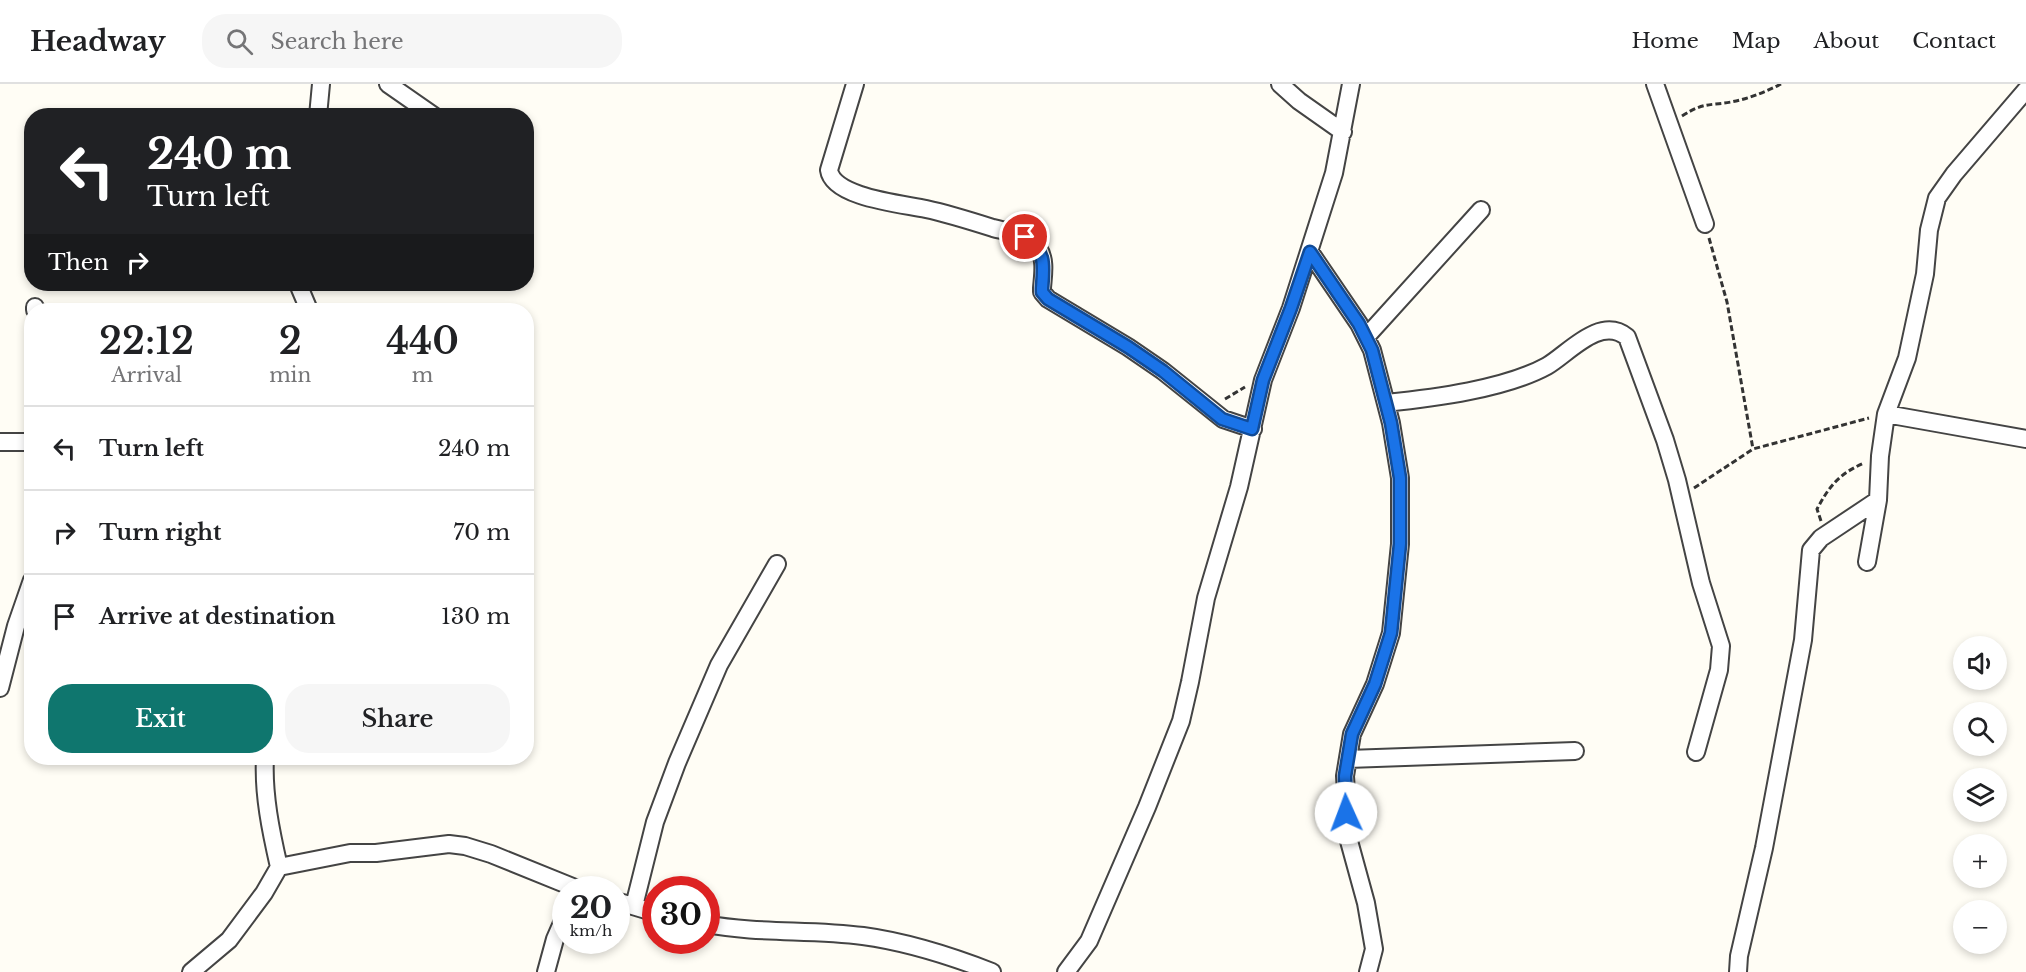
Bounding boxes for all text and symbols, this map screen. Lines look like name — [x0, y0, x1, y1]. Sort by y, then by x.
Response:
search box — [202, 14, 622, 68]
text: Headway — [30, 24, 166, 59]
icon: search — [223, 25, 256, 58]
text: Search here — [271, 28, 404, 55]
text: Home — [1632, 28, 1699, 54]
text: Map — [1732, 28, 1780, 54]
text: About — [1813, 28, 1879, 54]
text: Contact — [1912, 28, 1996, 54]
text: 240 m — [147, 128, 292, 180]
icon: left — [48, 132, 126, 210]
text: Turn left — [147, 180, 270, 213]
pin — [999, 211, 1050, 262]
icon: arrive — [1008, 220, 1041, 253]
icon: right — [121, 246, 154, 279]
text: Then — [48, 249, 109, 276]
text: 22:12 — [99, 319, 194, 364]
text: 2 — [279, 319, 302, 364]
text: 440 — [386, 319, 459, 364]
text: Arrival — [111, 363, 182, 387]
text: min — [269, 363, 311, 387]
text: m — [412, 363, 433, 387]
icon: left — [48, 432, 81, 465]
text: Turn left — [99, 435, 204, 462]
text: 240 m — [438, 435, 510, 462]
icon: right — [48, 516, 81, 549]
text: Turn right — [99, 519, 221, 546]
text: 70 m — [453, 519, 510, 546]
icon: arrive — [48, 600, 81, 633]
text: Arrive at destination — [99, 603, 336, 630]
text: 130 m — [441, 603, 510, 630]
map controls — [1953, 636, 2007, 954]
button: sound — [1953, 636, 2007, 690]
button: Exit — [48, 684, 273, 753]
button: Share — [285, 684, 510, 753]
button: search — [1953, 702, 2007, 756]
button: layers — [1953, 768, 2007, 822]
position arrow — [1314, 781, 1378, 845]
button: + — [1953, 834, 2007, 888]
speed limit sign: 30 — [642, 876, 720, 954]
text: 20 — [570, 889, 612, 926]
button: − — [1953, 900, 2007, 954]
text: km/h — [570, 921, 612, 940]

